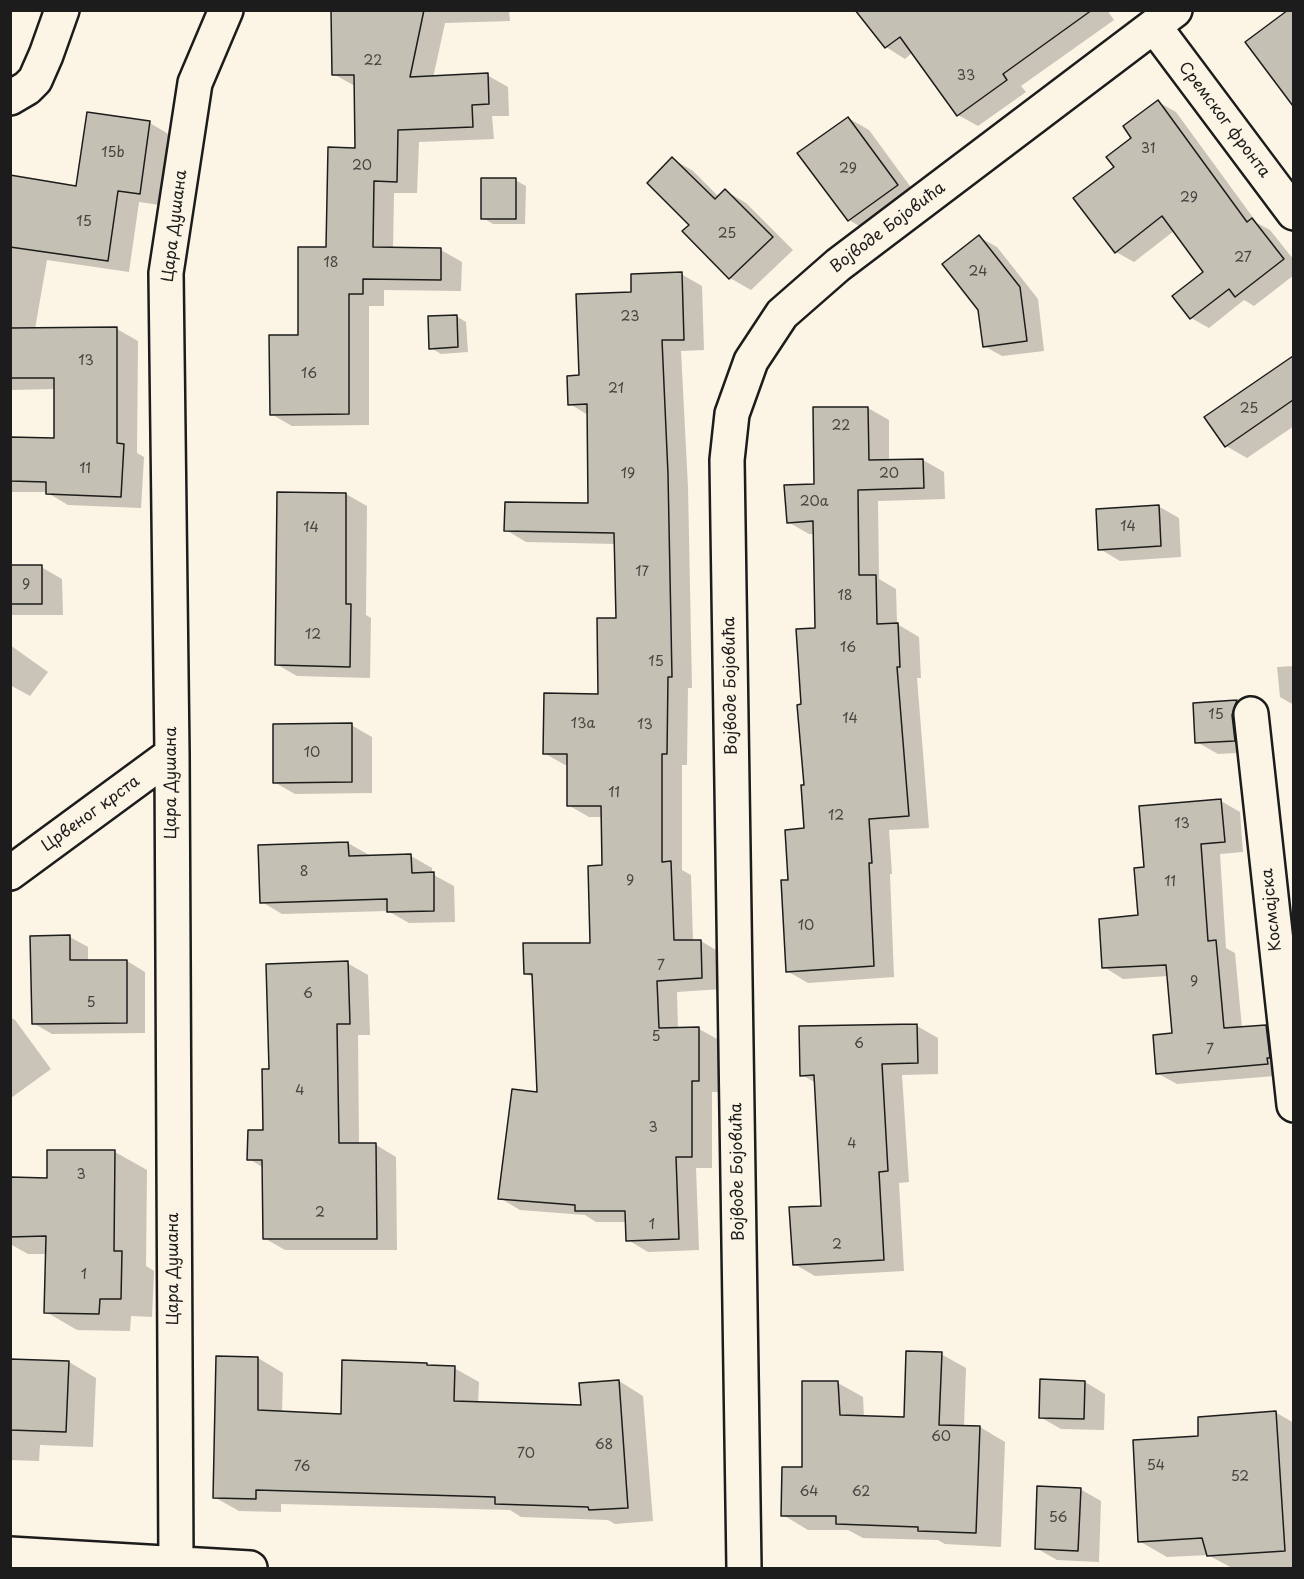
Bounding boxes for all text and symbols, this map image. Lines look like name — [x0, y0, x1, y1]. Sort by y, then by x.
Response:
house number: 22 — [364, 53, 382, 69]
street label: Сремског фронта — [1174, 58, 1274, 182]
house number: 33 — [957, 68, 975, 84]
house number: 31 — [1141, 141, 1155, 157]
house number: 15b — [101, 145, 125, 161]
house number: 20 — [352, 158, 372, 174]
house number: 29 — [839, 161, 857, 177]
street label: Цара Душана — [159, 169, 191, 283]
street label: Војводе Бојовића — [827, 179, 949, 277]
house number: 29 — [1180, 190, 1198, 206]
house number: 15 — [76, 214, 92, 230]
house number: 25 — [718, 226, 736, 242]
house number: 27 — [1234, 250, 1252, 266]
house number: 18 — [323, 255, 339, 271]
house number: 24 — [969, 264, 987, 280]
house number: 23 — [621, 309, 639, 325]
house number: 13 — [78, 353, 94, 369]
house number: 16 — [301, 366, 317, 382]
house number: 21 — [608, 381, 624, 397]
house number: 25 — [1240, 401, 1258, 417]
house number: 22 — [832, 418, 850, 434]
house number: 11 — [79, 461, 91, 477]
house number: 19 — [621, 466, 635, 482]
house number: 20 — [879, 466, 899, 482]
house number: 20a — [800, 494, 828, 510]
house number: 14 — [1120, 519, 1136, 535]
house number: 14 — [303, 520, 319, 536]
house number: 17 — [635, 564, 649, 580]
house number: 9 — [22, 577, 30, 593]
house number: 18 — [837, 588, 853, 604]
street label: Војводе Бојовића — [720, 617, 742, 755]
house number: 12 — [305, 627, 321, 643]
house number: 16 — [840, 640, 856, 656]
house number: 15 — [648, 654, 664, 670]
house number: 15 — [1208, 707, 1224, 723]
house number: 14 — [842, 711, 858, 727]
house number: 13a — [571, 716, 595, 732]
house number: 13 — [637, 717, 653, 733]
street label: Цара Душана — [162, 727, 182, 839]
house number: 10 — [304, 745, 320, 761]
street label: Црвеног крста — [38, 772, 144, 856]
house number: 11 — [608, 785, 620, 801]
house number: 12 — [828, 808, 844, 824]
house number: 13 — [1174, 816, 1190, 832]
house number: 8 — [300, 864, 308, 880]
street label: Космајска — [1258, 868, 1286, 952]
house number: 9 — [626, 873, 634, 889]
house number: 11 — [1164, 874, 1176, 890]
house number: 10 — [798, 918, 814, 934]
house number: 7 — [657, 958, 665, 974]
house number: 9 — [1190, 974, 1198, 990]
house number: 6 — [303, 986, 313, 1002]
house number: 5 — [86, 995, 96, 1011]
house number: 5 — [651, 1029, 661, 1045]
house number: 6 — [854, 1036, 864, 1052]
house number: 7 — [1206, 1042, 1214, 1058]
house number: 4 — [295, 1083, 305, 1099]
street label: Војводе Бојовића — [727, 1103, 749, 1241]
house number: 3 — [648, 1120, 658, 1136]
house number: 4 — [847, 1136, 857, 1152]
house number: 3 — [76, 1167, 86, 1183]
house number: 2 — [315, 1205, 325, 1221]
street label: Цара Душана — [164, 1213, 184, 1325]
house number: 1 — [649, 1217, 655, 1233]
house number: 2 — [832, 1237, 842, 1253]
house number: 1 — [81, 1267, 87, 1283]
house number: 60 — [931, 1429, 951, 1445]
house number: 68 — [595, 1437, 613, 1453]
house number: 70 — [517, 1446, 535, 1462]
house number: 54 — [1147, 1458, 1165, 1474]
house number: 76 — [294, 1459, 310, 1475]
house number: 52 — [1231, 1469, 1249, 1485]
house number: 64 — [799, 1484, 819, 1500]
house number: 62 — [852, 1484, 870, 1500]
house number: 56 — [1049, 1510, 1067, 1526]

